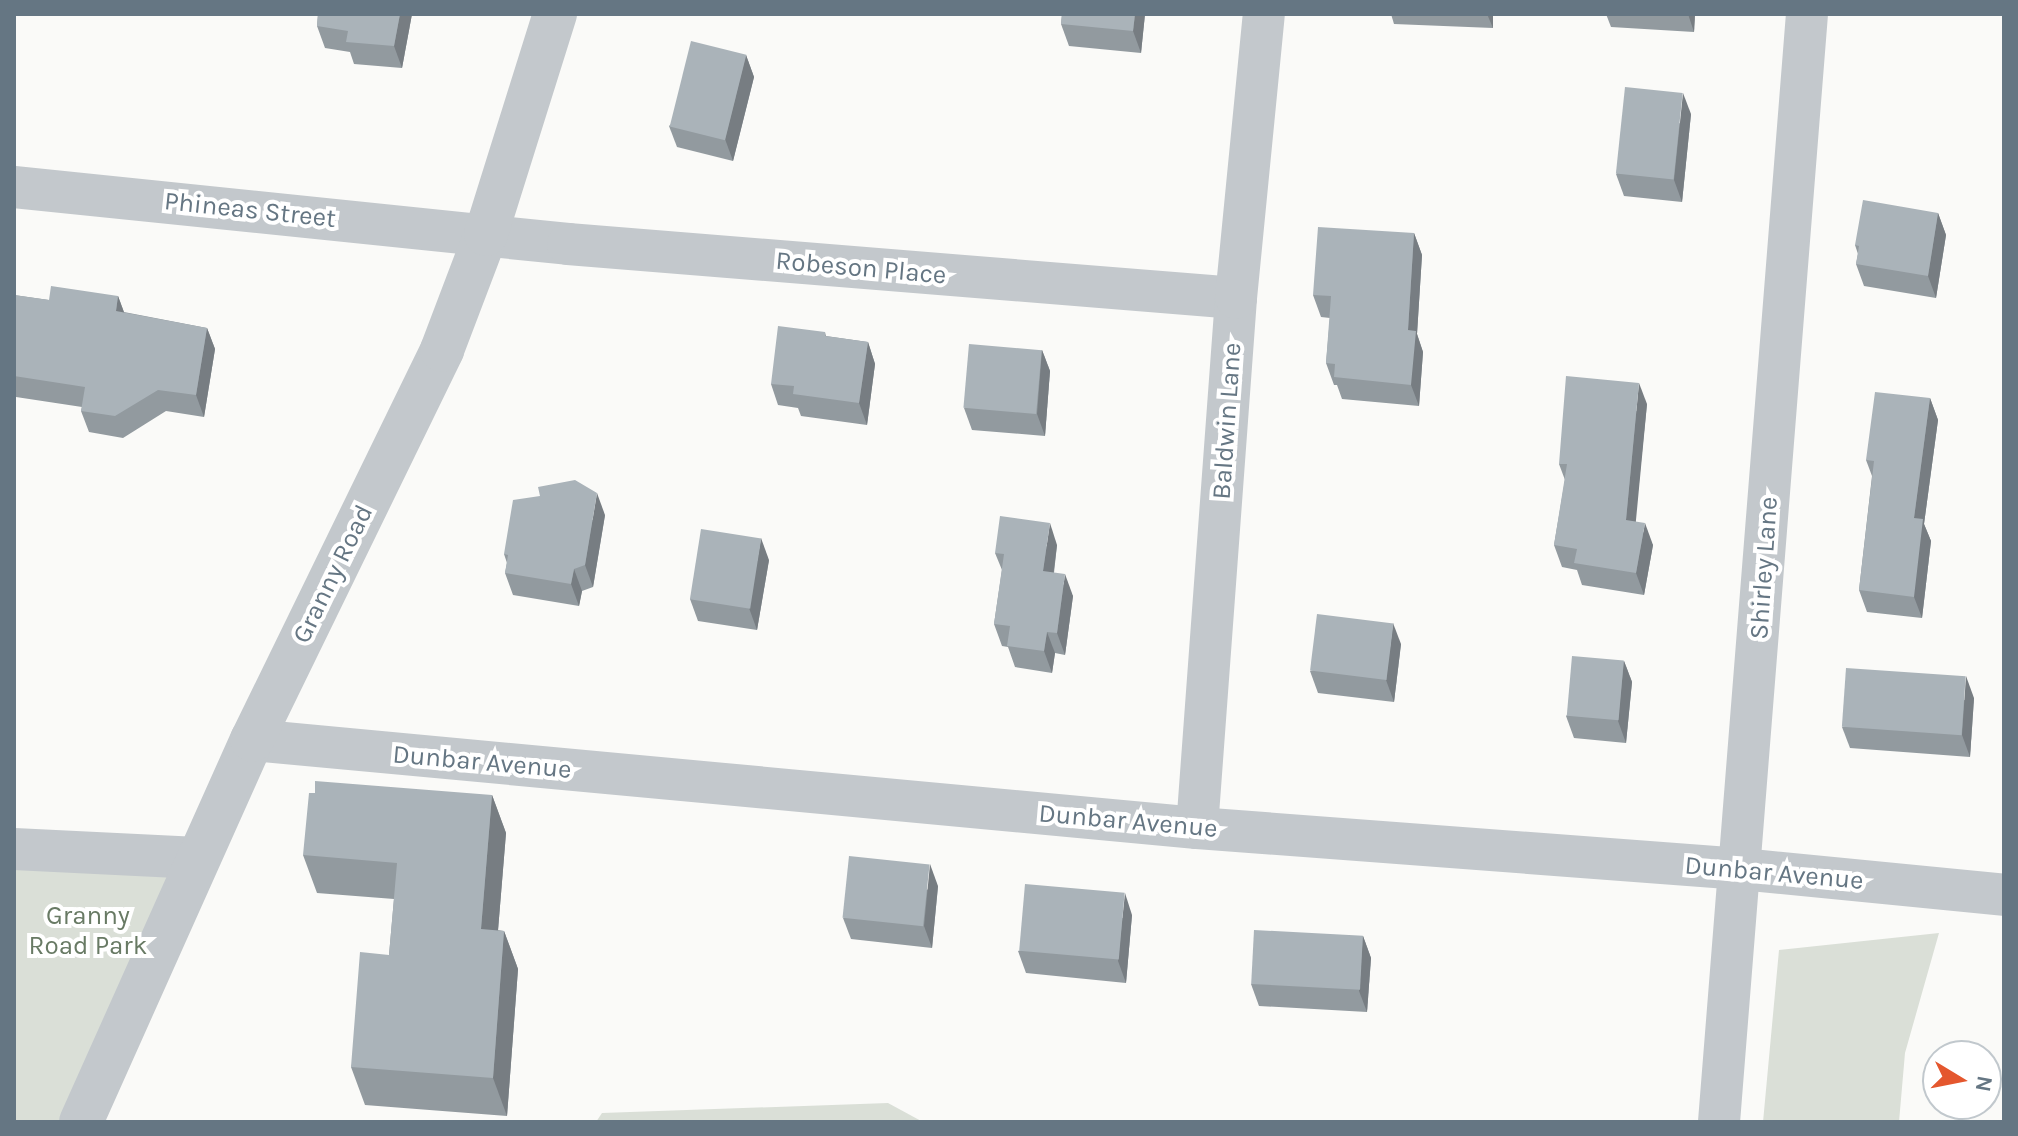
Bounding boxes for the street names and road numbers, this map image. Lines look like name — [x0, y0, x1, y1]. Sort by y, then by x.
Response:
street label: Phineas Street — [163, 185, 337, 235]
street label: Robeson Place — [774, 245, 948, 291]
street label: Baldwin Lane — [1206, 342, 1248, 500]
street label: Shirley Lane — [1743, 496, 1785, 640]
street label: Granny Road — [286, 500, 380, 648]
street label: Dunbar Avenue — [391, 739, 573, 785]
street label: Dunbar Avenue — [1037, 798, 1219, 844]
street label: Dunbar Avenue — [1683, 850, 1865, 896]

